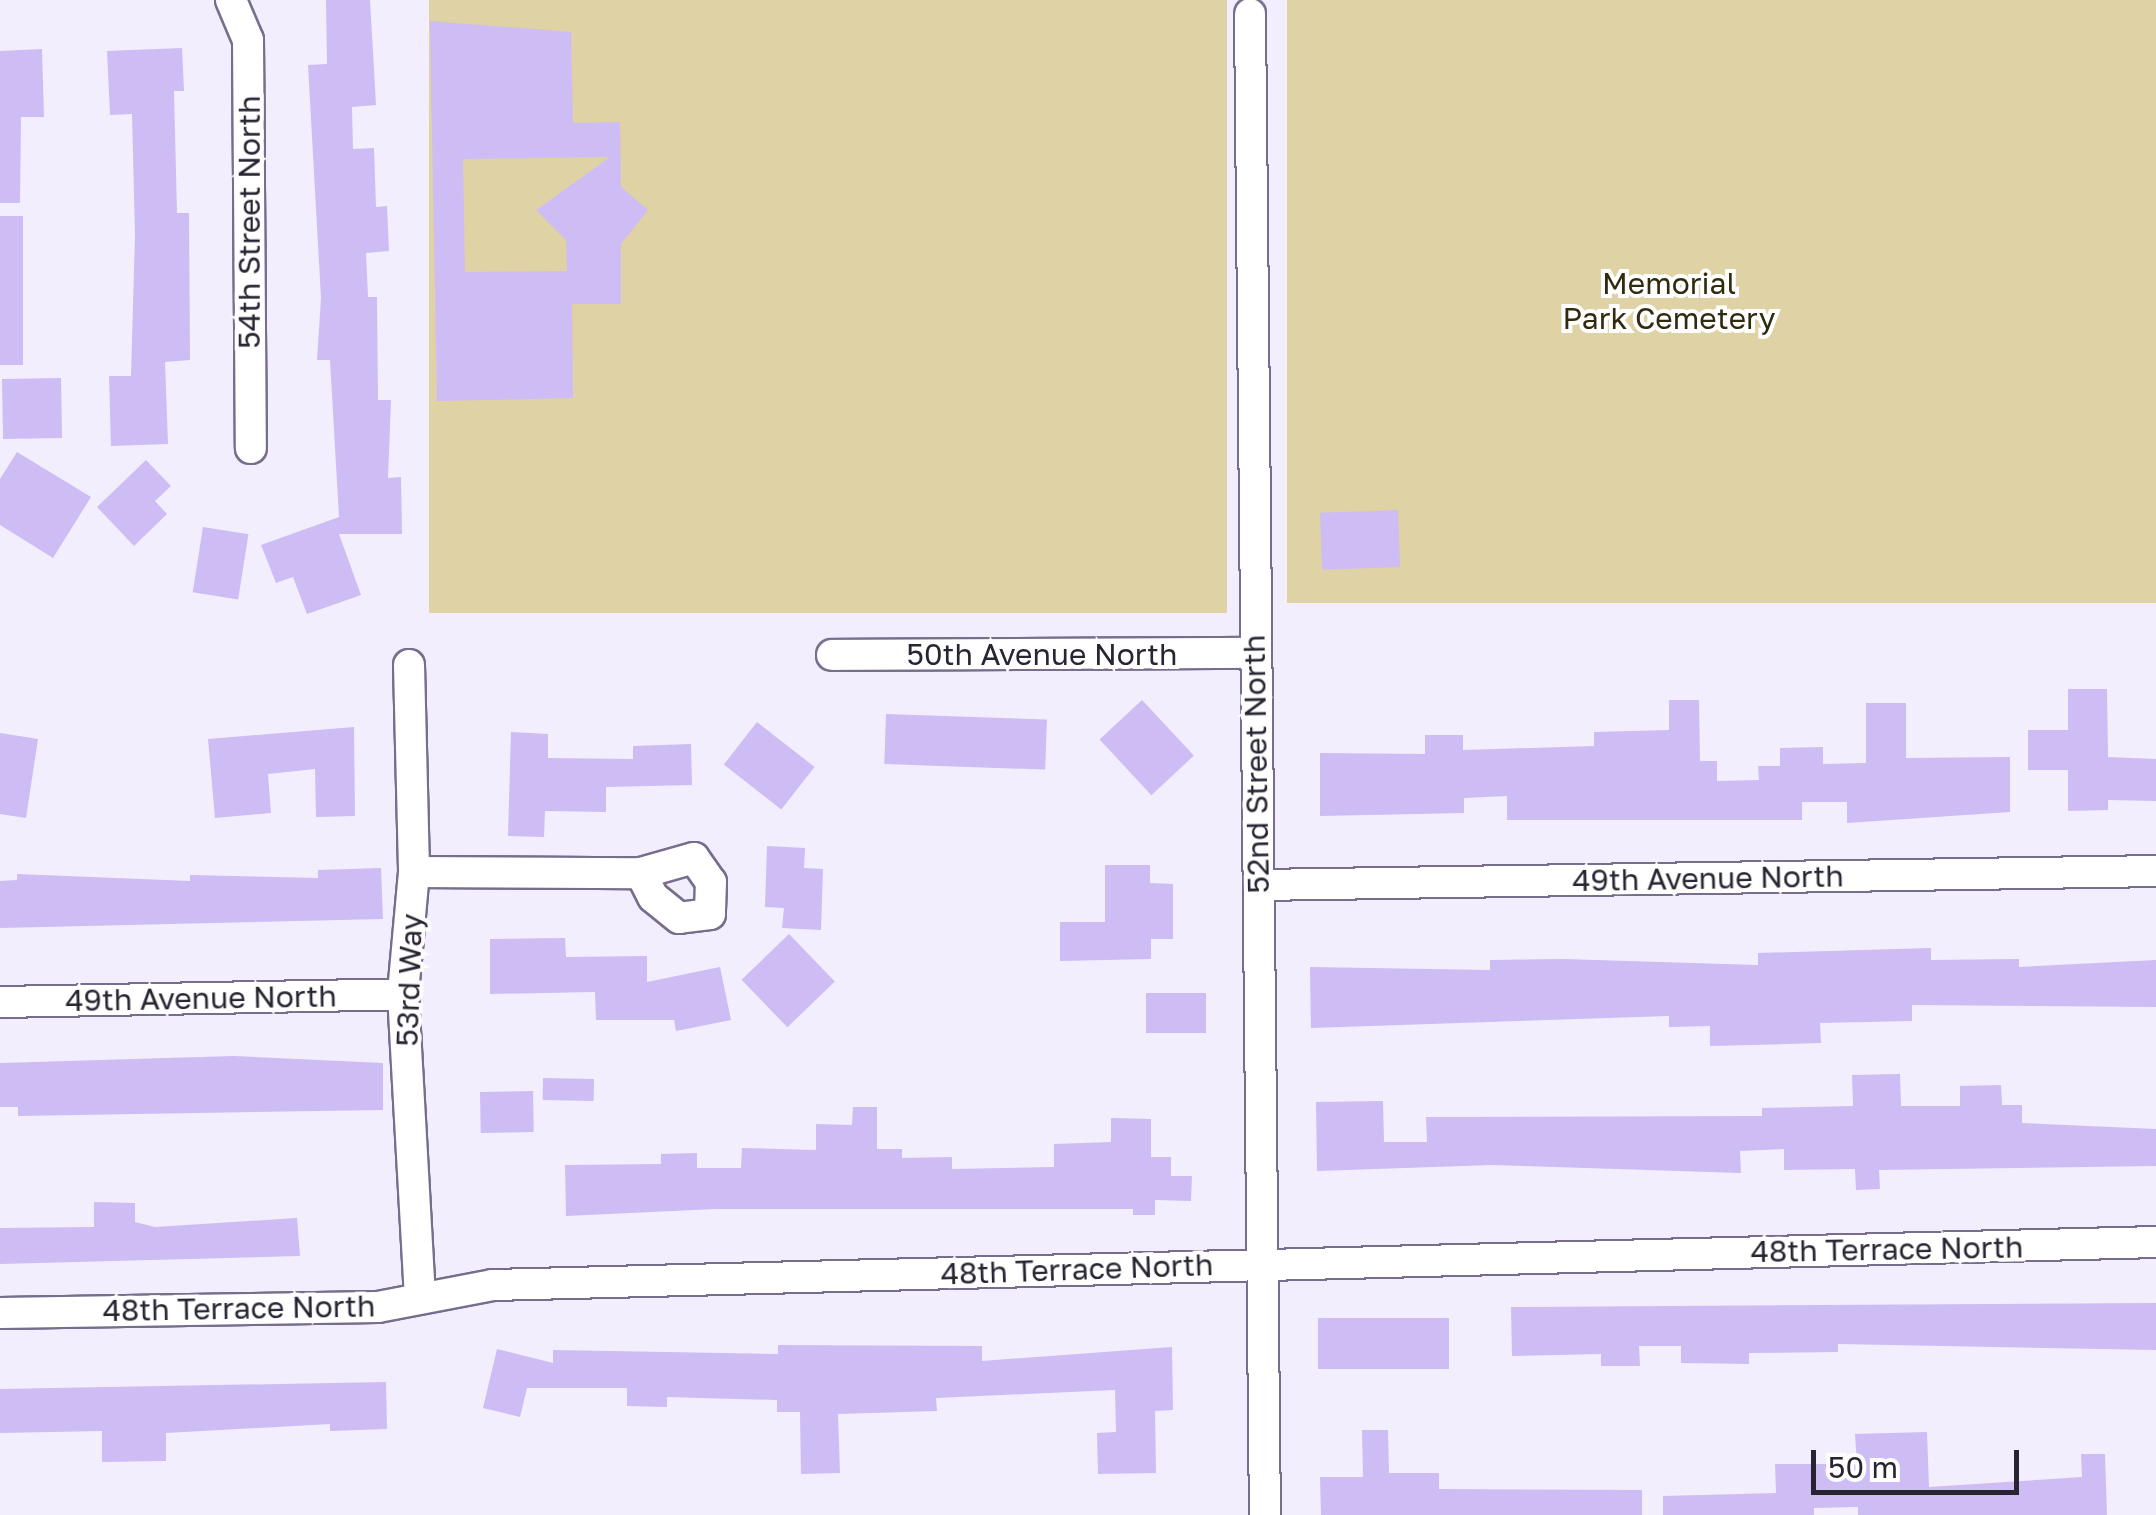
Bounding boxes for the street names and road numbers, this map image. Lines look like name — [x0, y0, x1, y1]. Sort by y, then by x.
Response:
street label: 54th Street North — [231, 95, 267, 349]
street label: 52nd Street North — [1236, 634, 1276, 894]
street label: 50th Avenue North — [907, 636, 1177, 672]
street label: 49th Avenue North — [1572, 858, 1844, 898]
street label: 53rd Way — [389, 913, 429, 1047]
street label: 49th Avenue North — [65, 978, 337, 1018]
street label: 48th Terrace North — [1750, 1229, 2024, 1269]
street label: 48th Terrace North — [940, 1246, 1214, 1292]
street label: 48th Terrace North — [102, 1288, 376, 1328]

